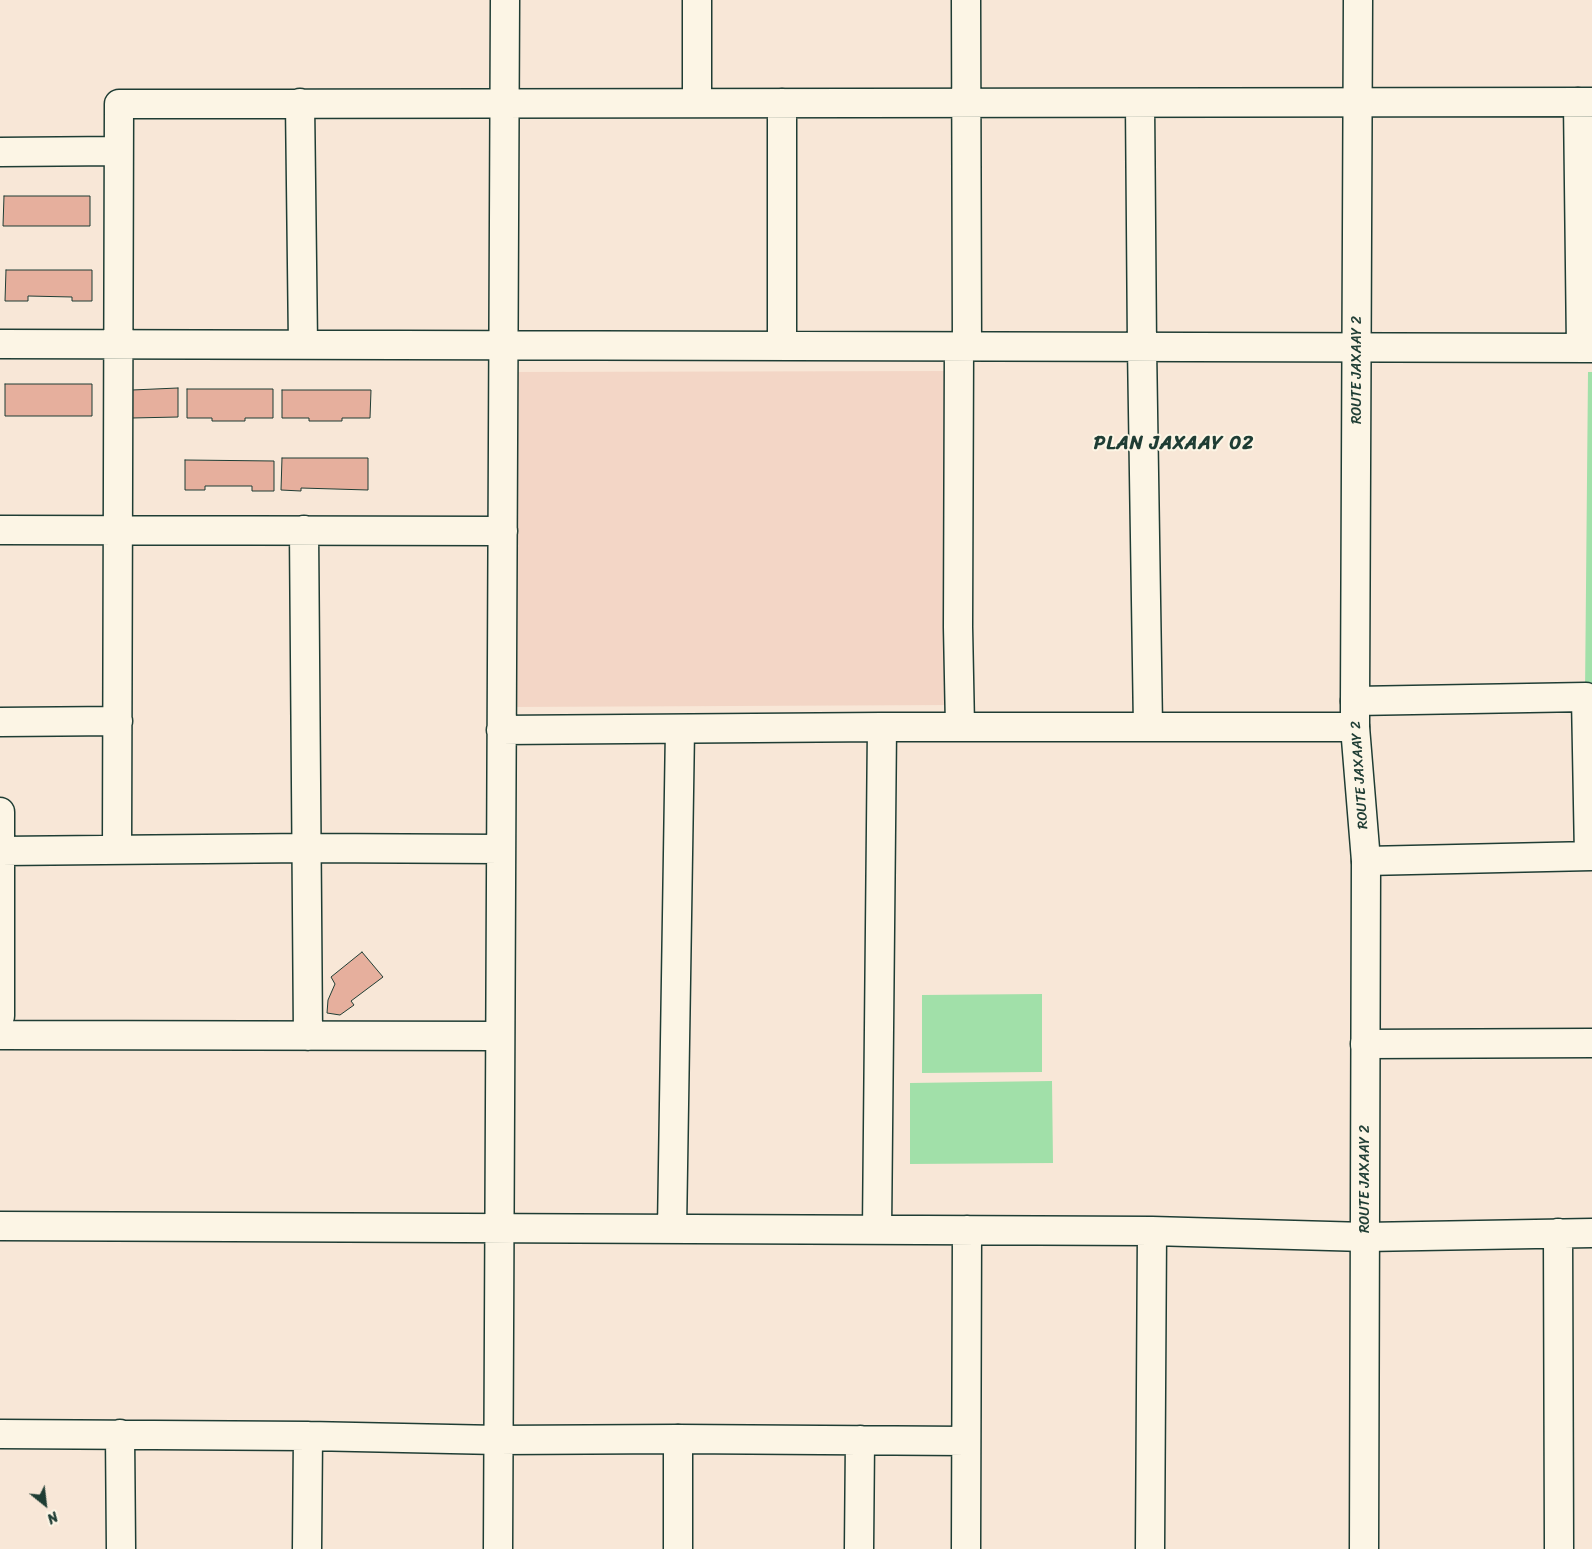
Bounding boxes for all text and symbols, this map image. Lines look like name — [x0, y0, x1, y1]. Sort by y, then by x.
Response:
street label: ROUTE JAXAAY 2 — [1349, 316, 1365, 424]
district label: PLAN JAXAAY 02 — [1091, 433, 1257, 455]
street label: ROUTE JAXAAY 2 — [1348, 720, 1372, 830]
street label: ROUTE JAXAAY 2 — [1357, 1125, 1373, 1233]
north arrow — [20, 1479, 70, 1529]
text: N — [42, 1504, 63, 1531]

